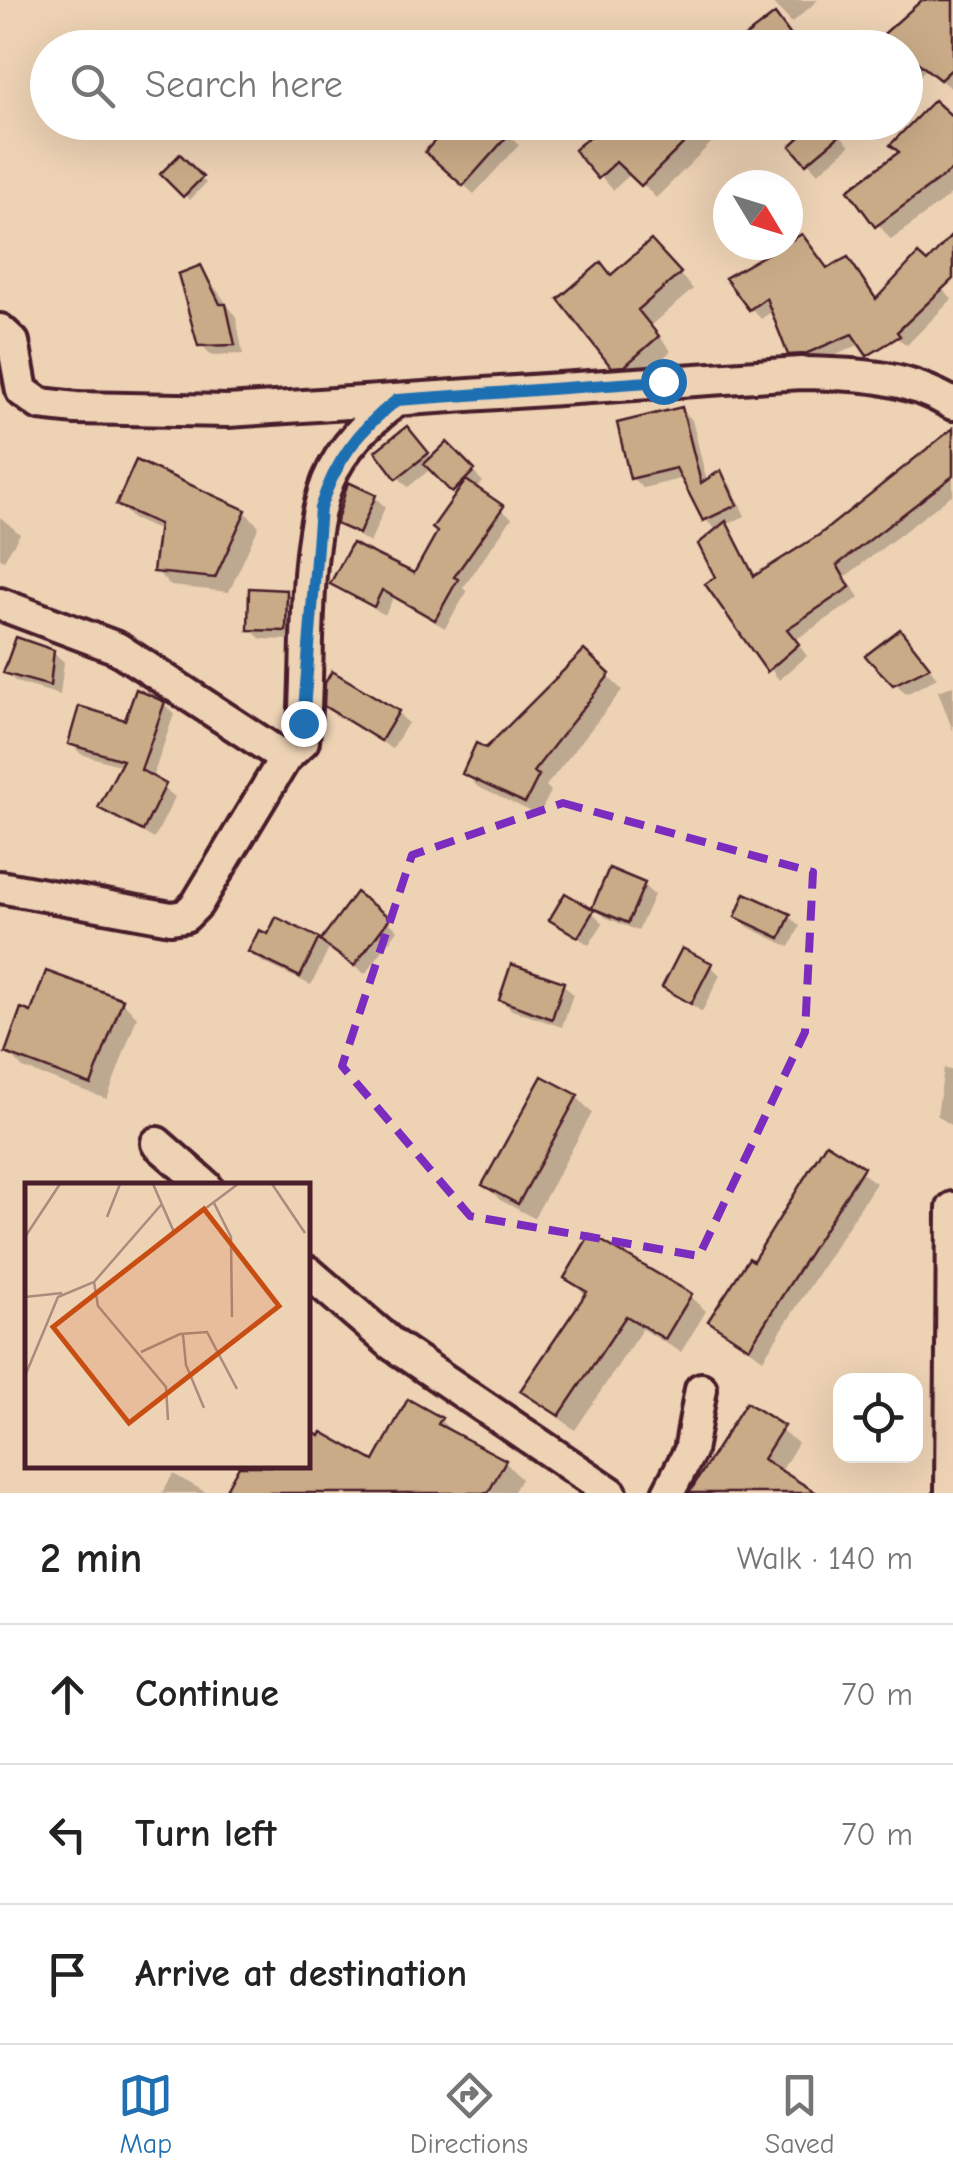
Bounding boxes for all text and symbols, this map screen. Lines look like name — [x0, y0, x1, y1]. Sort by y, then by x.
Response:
search box — [30, 30, 923, 140]
icon: search — [65, 58, 120, 113]
text: Search here — [145, 63, 343, 107]
north arrow — [713, 170, 803, 260]
route start — [641, 359, 687, 405]
route end — [281, 701, 327, 747]
inset map — [25, 1183, 310, 1468]
map controls — [833, 1373, 923, 1463]
button: locate — [833, 1373, 923, 1463]
text: 2 min — [40, 1534, 142, 1583]
text: Walk · 140 m — [737, 1540, 913, 1577]
icon: ahead — [40, 1667, 95, 1722]
text: Continue — [135, 1672, 279, 1716]
text: 70 m — [841, 1676, 913, 1713]
icon: left — [40, 1807, 95, 1862]
text: Turn left — [135, 1812, 276, 1856]
text: 70 m — [841, 1816, 913, 1853]
icon: arrive — [40, 1947, 95, 2002]
text: Arrive at destination — [135, 1952, 467, 1996]
tab: Map — [118, 2068, 173, 2160]
tab: Directions — [410, 2068, 528, 2160]
tab: Saved — [765, 2068, 835, 2160]

